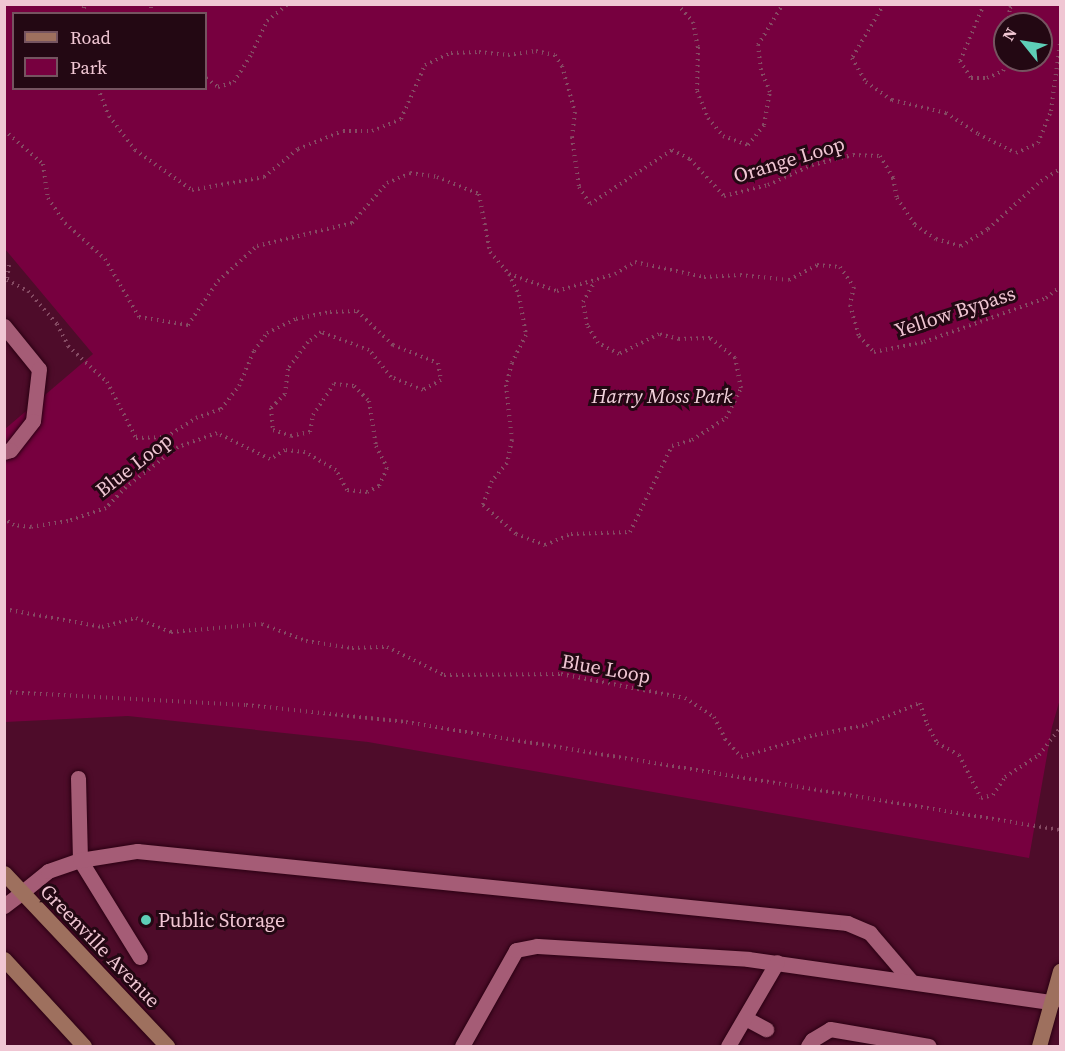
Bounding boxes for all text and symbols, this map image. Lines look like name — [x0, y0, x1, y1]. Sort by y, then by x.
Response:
legend — [12, 12, 207, 90]
north arrow — [993, 12, 1053, 72]
text: N — [997, 23, 1022, 45]
text: Road — [70, 25, 111, 50]
text: Park — [70, 55, 107, 80]
street label: Orange Loop — [731, 132, 847, 188]
street label: Yellow Bypass — [892, 281, 1018, 343]
park label: Harry Moss Park — [592, 384, 732, 408]
street label: Blue Loop — [91, 428, 177, 502]
street label: Blue Loop — [560, 649, 652, 689]
street label: Greenville Avenue — [35, 879, 165, 1013]
place label: Public Storage — [158, 908, 285, 932]
marker: Public Storage — [139, 913, 153, 927]

